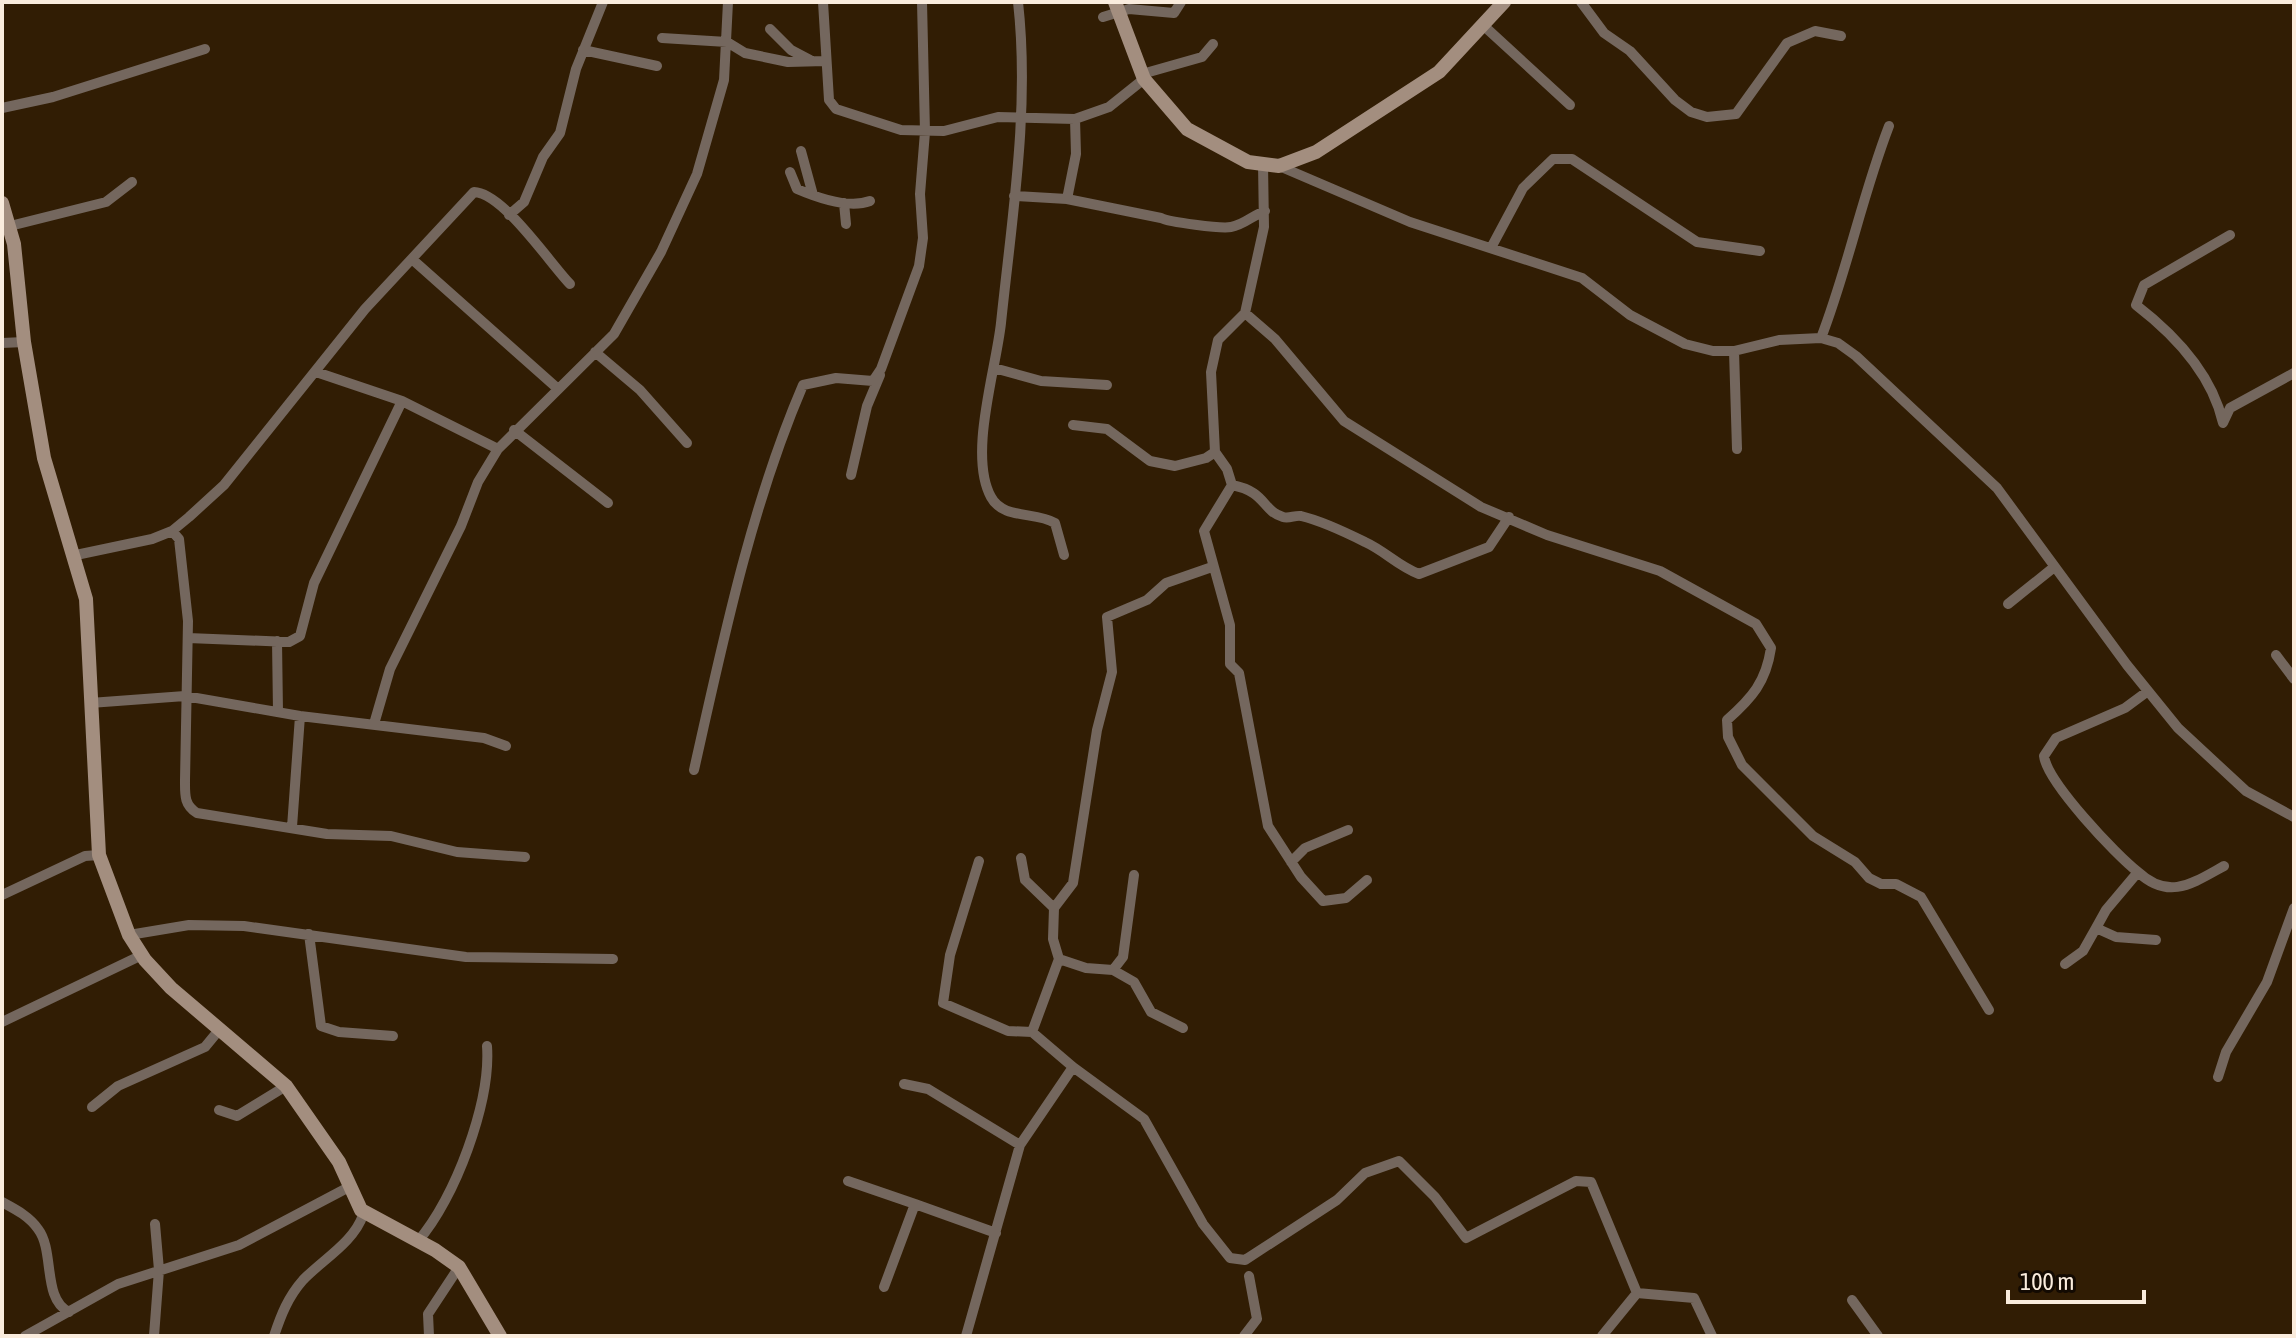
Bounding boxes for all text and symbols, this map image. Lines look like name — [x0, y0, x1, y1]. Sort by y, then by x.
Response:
scale bar — [2008, 1254, 2144, 1304]
text: 100 m — [2020, 1268, 2074, 1295]

